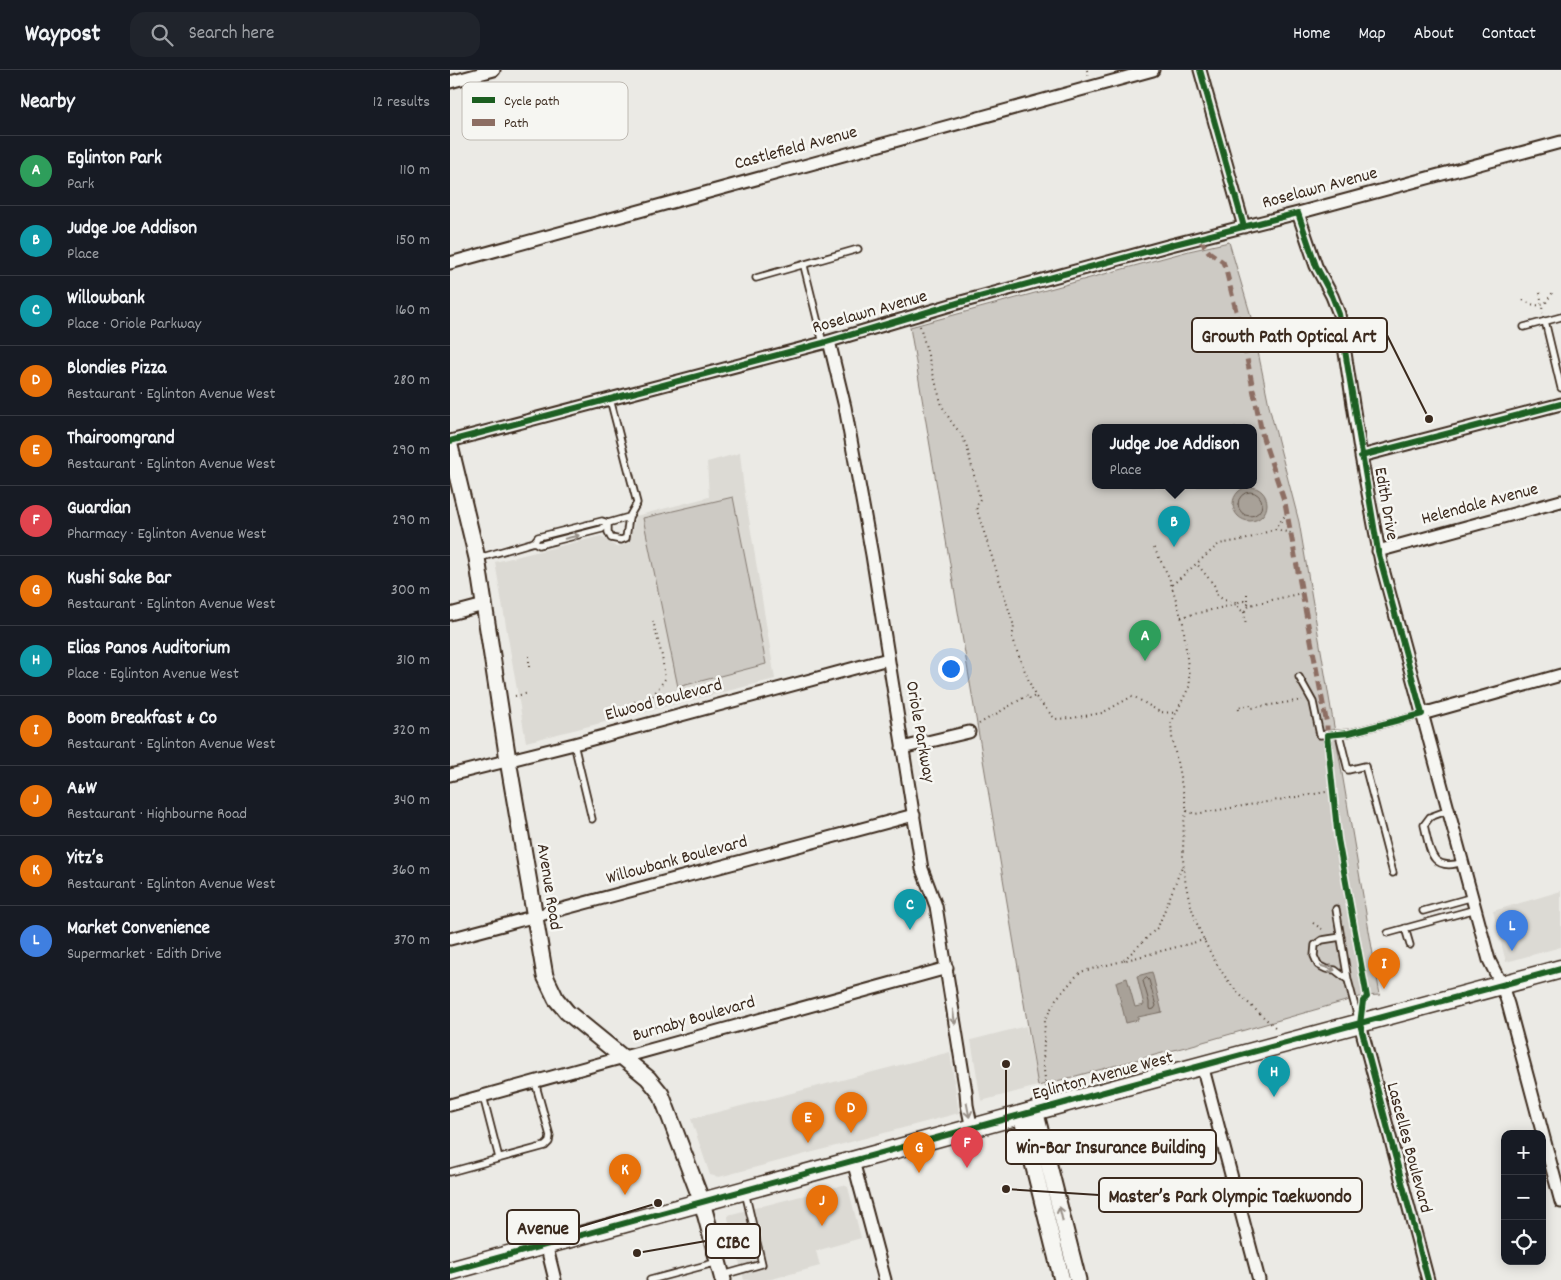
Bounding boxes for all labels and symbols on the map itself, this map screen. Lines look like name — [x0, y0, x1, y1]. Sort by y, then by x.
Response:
legend — [462, 82, 628, 140]
text: Cycle path — [504, 92, 560, 112]
text: Path — [504, 114, 529, 134]
street label: Castlefield Avenue — [732, 121, 860, 177]
street label: Roselawn Avenue — [1260, 162, 1380, 216]
street label: Roselawn Avenue — [810, 285, 930, 341]
callout: Growth Path Optical Art — [1192, 318, 1387, 352]
text: Growth Path Optical Art — [1201, 325, 1377, 352]
street label: Edith Drive — [1366, 466, 1404, 542]
street label: Helendale Avenue — [1419, 477, 1541, 533]
pin: B — [1158, 506, 1190, 547]
one-way arrow — [563, 532, 579, 541]
pin: A — [1129, 620, 1161, 661]
your location — [938, 656, 964, 682]
street label: Elwood Boulevard — [603, 673, 725, 729]
street label: Oriole Parkway — [898, 679, 940, 785]
street label: Willowbank Boulevard — [604, 830, 750, 892]
street label: Avenue Road — [529, 842, 567, 932]
pin: C — [894, 889, 926, 930]
pin: L — [1496, 910, 1528, 951]
pin: I — [1368, 948, 1400, 989]
one-way arrow — [1320, 964, 1336, 974]
street label: Burnaby Boulevard — [630, 991, 758, 1049]
one-way arrow — [950, 1008, 960, 1024]
street label: Eglinton Avenue West — [1030, 1046, 1177, 1108]
pin: H — [1258, 1056, 1290, 1097]
street label: Lascelles Boulevard — [1379, 1080, 1437, 1216]
pin: D — [835, 1092, 867, 1133]
pin: E — [792, 1102, 824, 1143]
one-way arrow — [964, 1102, 974, 1118]
pin: F — [951, 1127, 983, 1168]
callout: Win-Bar Insurance Building — [1006, 1130, 1216, 1164]
pin: G — [903, 1132, 935, 1173]
text: Win-Bar Insurance Building — [1016, 1136, 1206, 1163]
pin: K — [609, 1154, 641, 1195]
callout: Master’s Park Olympic Taekwondo — [1099, 1178, 1362, 1212]
pin: J — [806, 1185, 838, 1226]
text: Master’s Park Olympic Taekwondo — [1108, 1185, 1352, 1212]
one-way arrow — [1056, 1206, 1065, 1222]
callout: Avenue — [507, 1210, 579, 1244]
text: Avenue — [517, 1217, 569, 1244]
callout: CIBC — [706, 1224, 760, 1258]
text: CIBC — [716, 1231, 750, 1258]

